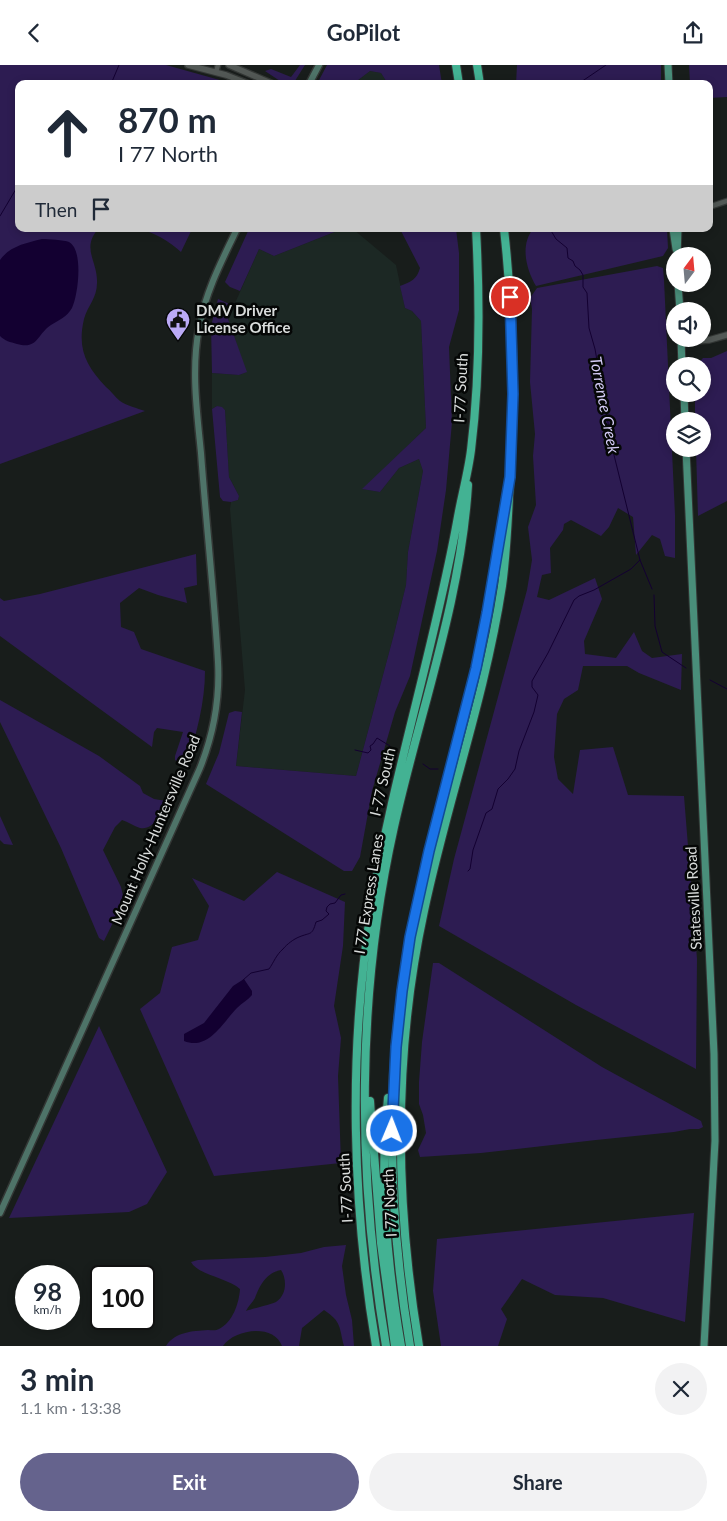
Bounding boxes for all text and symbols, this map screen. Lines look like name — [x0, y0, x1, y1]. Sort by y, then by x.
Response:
icon: back — [20, 19, 48, 47]
text: GoPilot — [327, 19, 400, 46]
icon: share — [679, 19, 707, 47]
text: 870 m — [118, 98, 217, 140]
icon: ahead — [35, 100, 100, 165]
text: I 77 North — [118, 140, 218, 167]
icon: arrive — [87, 195, 115, 223]
text: Then — [35, 198, 77, 221]
north arrow — [666, 247, 711, 293]
map controls — [666, 247, 711, 457]
pin — [489, 276, 531, 318]
icon: arrive — [496, 283, 524, 311]
place label: DMV Driver License Office — [196, 301, 290, 336]
button: sound — [666, 302, 711, 347]
public building icon: DMV Driver License Office — [165, 307, 191, 341]
street label: I-77 South — [449, 353, 471, 423]
water label: Torrence Creek — [587, 355, 624, 455]
button: search — [666, 357, 711, 402]
button: layers — [666, 412, 711, 457]
street label: Mount Holly-Huntersville Road — [107, 732, 203, 927]
street label: I-77 South — [365, 746, 399, 818]
street label: I 77 Express Lanes — [350, 832, 386, 955]
street label: Statesville Road — [681, 846, 705, 950]
position arrow — [365, 1104, 417, 1156]
street label: I-77 South — [334, 1153, 356, 1223]
street label: I 77 North — [378, 1169, 400, 1238]
speed limit sign: 100 — [90, 1265, 155, 1330]
text: 98 — [33, 1276, 62, 1306]
text: km/h — [33, 1302, 62, 1317]
text: 3 min — [20, 1361, 94, 1397]
button: close — [655, 1363, 707, 1415]
text: 1.1 km · 13:38 — [20, 1398, 121, 1417]
button: Exit — [20, 1453, 359, 1511]
button: Share — [369, 1453, 707, 1511]

